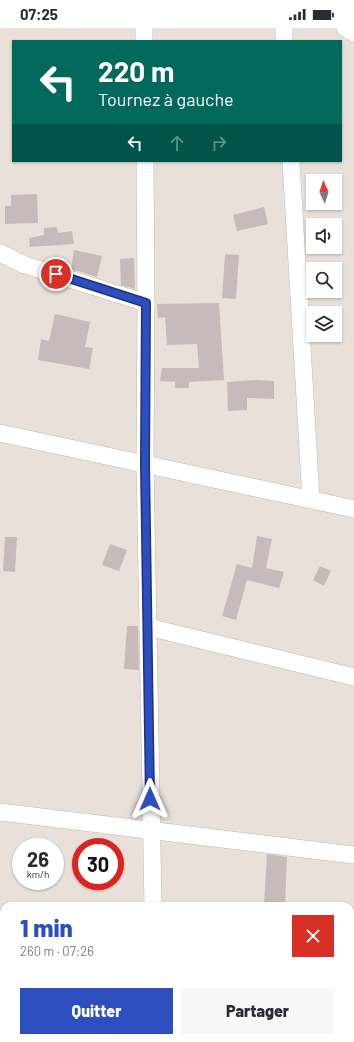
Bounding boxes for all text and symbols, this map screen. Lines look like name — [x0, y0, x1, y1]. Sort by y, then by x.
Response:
text: 07:25 — [20, 5, 58, 23]
text: 220 m — [98, 54, 174, 88]
icon: left — [32, 56, 84, 108]
text: Tournez à gauche — [98, 88, 234, 110]
icon: left — [124, 132, 146, 154]
icon: ahead — [166, 132, 188, 154]
icon: right — [208, 132, 230, 154]
north arrow — [306, 174, 342, 210]
map controls — [306, 174, 342, 342]
button: sound — [306, 218, 342, 254]
pin — [39, 257, 73, 291]
button: search — [306, 262, 342, 298]
icon: arrive — [45, 263, 67, 285]
button: layers — [306, 306, 342, 342]
position arrow — [129, 778, 171, 820]
speed limit sign: 30 — [72, 838, 124, 890]
text: 26 — [27, 847, 49, 871]
text: km/h — [27, 868, 49, 880]
text: 1 min — [20, 913, 73, 942]
button: close — [292, 915, 334, 957]
text: 260 m · 07:26 — [20, 943, 94, 959]
button: Quitter — [20, 988, 173, 1034]
button: Partager — [181, 988, 334, 1034]

